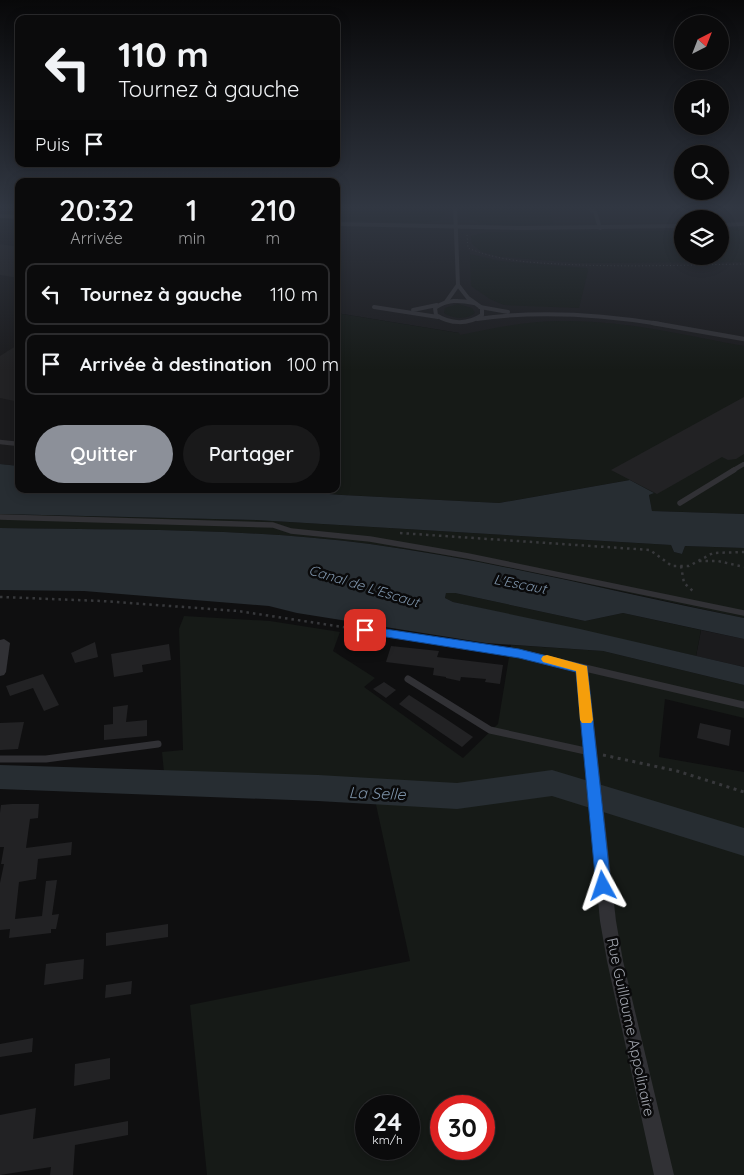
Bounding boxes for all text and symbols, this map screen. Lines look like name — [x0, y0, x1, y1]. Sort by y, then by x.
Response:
north arrow — [674, 15, 729, 70]
map controls — [674, 15, 729, 265]
text: 110 m — [118, 32, 209, 76]
icon: left — [35, 35, 100, 100]
text: Tournez à gauche — [118, 75, 300, 103]
button: sound — [674, 80, 729, 135]
icon: arrive — [80, 130, 108, 158]
text: Puis — [35, 132, 70, 156]
button: search — [674, 145, 729, 200]
text: 20:32 — [59, 191, 134, 229]
text: 1 — [186, 191, 198, 229]
text: 210 — [249, 191, 296, 229]
button: layers — [674, 210, 729, 265]
text: Arrivée — [70, 228, 123, 248]
text: min — [178, 228, 206, 248]
text: m — [265, 228, 280, 248]
icon: left — [37, 280, 65, 308]
text: Tournez à gauche — [80, 282, 242, 306]
text: 110 m — [270, 282, 318, 306]
icon: arrive — [37, 350, 65, 378]
text: Arrivée à destination — [80, 352, 272, 376]
text: 100 m — [287, 352, 339, 376]
button: Quitter — [35, 425, 173, 483]
button: Partager — [183, 425, 320, 483]
water label: Canal de L'Escaut — [307, 561, 424, 612]
water label: L'Escaut — [492, 570, 550, 598]
pin — [344, 609, 386, 651]
icon: arrive — [351, 616, 379, 644]
water label: La Selle — [348, 782, 407, 804]
position arrow — [576, 859, 628, 911]
street label: Rue Guillaume Appolinaire — [603, 936, 659, 1118]
speed limit sign: 30 — [430, 1095, 495, 1160]
text: 24 — [373, 1106, 402, 1137]
text: km/h — [372, 1132, 403, 1147]

